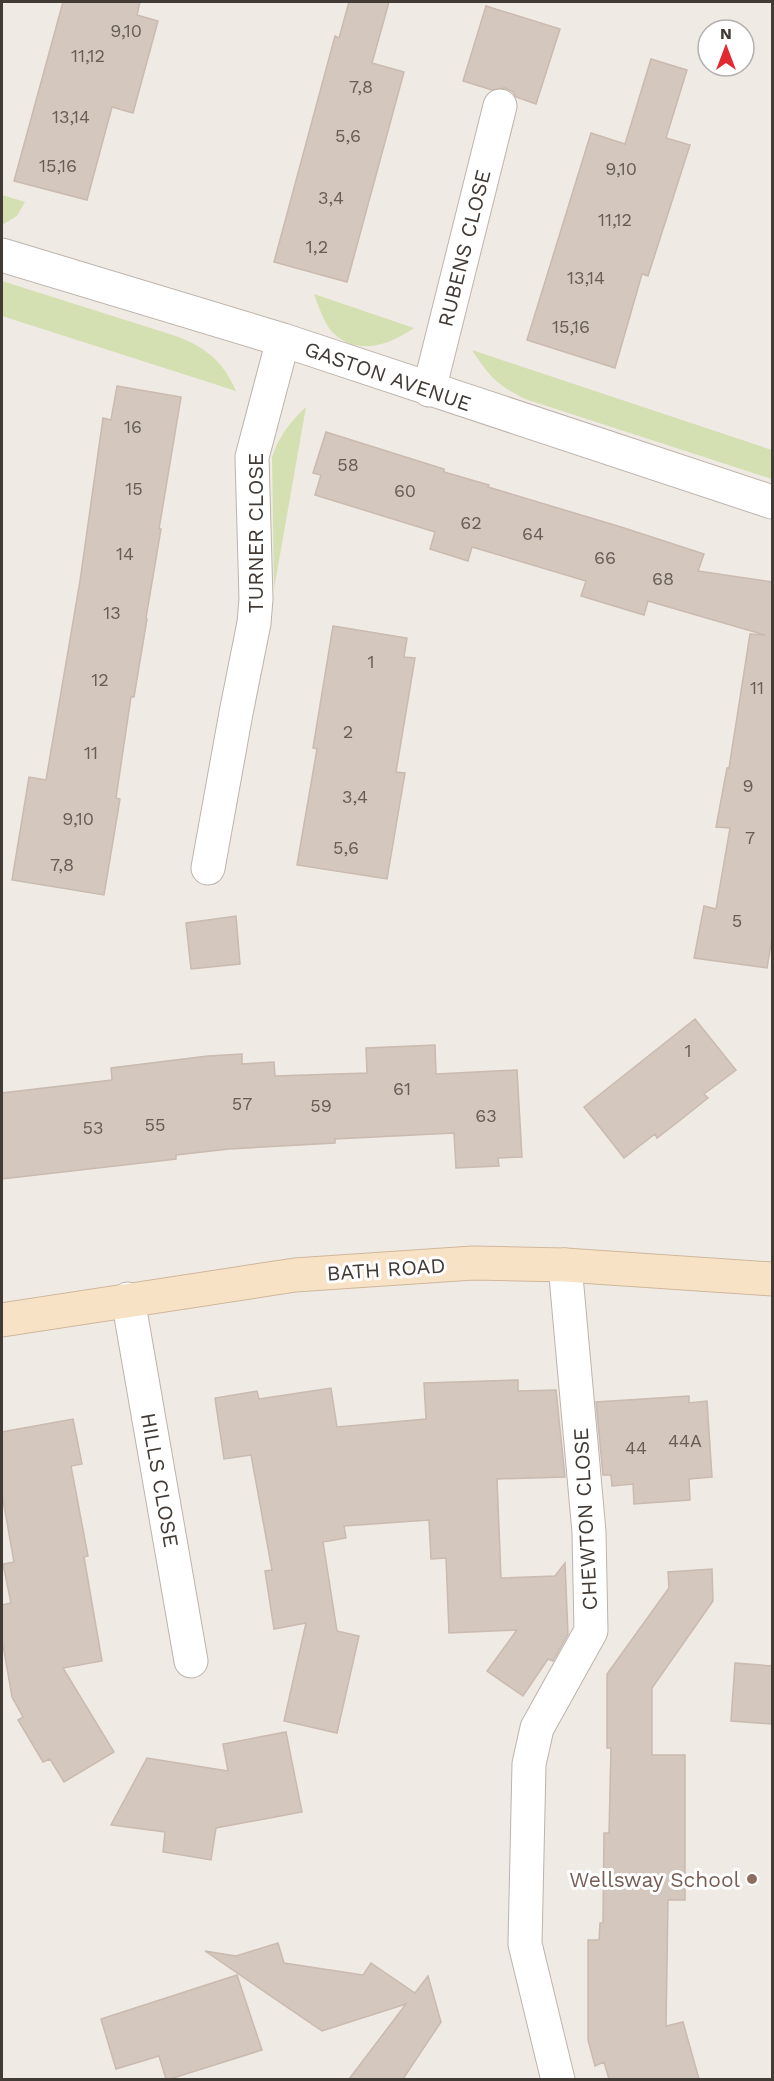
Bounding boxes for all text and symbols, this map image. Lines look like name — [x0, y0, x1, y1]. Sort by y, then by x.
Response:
north arrow — [696, 18, 756, 78]
house number: 9,10 — [110, 20, 142, 41]
text: N — [720, 24, 732, 43]
house number: 11,12 — [71, 45, 105, 66]
house number: 7,8 — [349, 76, 373, 97]
house number: 13,14 — [52, 106, 90, 127]
house number: 5,6 — [335, 125, 361, 146]
house number: 15,16 — [39, 155, 77, 176]
house number: 9,10 — [605, 158, 637, 179]
street label: RUBENS CLOSE — [432, 167, 496, 329]
house number: 3,4 — [318, 187, 344, 208]
house number: 11,12 — [598, 209, 632, 230]
house number: 1,2 — [306, 236, 328, 257]
house number: 13,14 — [567, 267, 605, 288]
house number: 15,16 — [552, 316, 590, 337]
street label: GASTON AVENUE — [301, 336, 475, 416]
house number: 16 — [124, 416, 142, 437]
street label: TURNER CLOSE — [243, 453, 268, 613]
house number: 58 — [337, 454, 359, 475]
house number: 15 — [125, 478, 143, 499]
house number: 60 — [394, 480, 416, 501]
house number: 62 — [460, 512, 482, 533]
house number: 64 — [522, 523, 544, 544]
house number: 14 — [116, 543, 134, 564]
house number: 66 — [594, 547, 616, 568]
house number: 68 — [652, 568, 674, 589]
house number: 13 — [103, 602, 121, 623]
house number: 1 — [367, 651, 375, 672]
house number: 12 — [91, 669, 109, 690]
house number: 11 — [750, 677, 764, 698]
house number: 2 — [343, 721, 353, 742]
house number: 11 — [84, 742, 98, 763]
house number: 9 — [742, 775, 754, 796]
house number: 3,4 — [342, 786, 368, 807]
house number: 9,10 — [62, 808, 94, 829]
house number: 7 — [745, 827, 755, 848]
house number: 5,6 — [333, 837, 359, 858]
house number: 7,8 — [50, 854, 74, 875]
house number: 5 — [732, 910, 742, 931]
house number: 1 — [684, 1040, 692, 1061]
house number: 61 — [393, 1078, 411, 1099]
house number: 57 — [232, 1093, 252, 1114]
house number: 59 — [310, 1095, 332, 1116]
house number: 63 — [475, 1105, 497, 1126]
house number: 55 — [145, 1114, 165, 1135]
house number: 53 — [83, 1117, 103, 1138]
street label: BATH ROAD — [326, 1252, 446, 1286]
street label: HILLS CLOSE — [136, 1411, 184, 1549]
street label: CHEWTON CLOSE — [568, 1427, 602, 1611]
house number: 44A — [668, 1430, 702, 1451]
house number: 44 — [625, 1437, 647, 1458]
place label: Wellsway School — [569, 1867, 741, 1892]
marker: Wellsway School — [745, 1872, 759, 1886]

